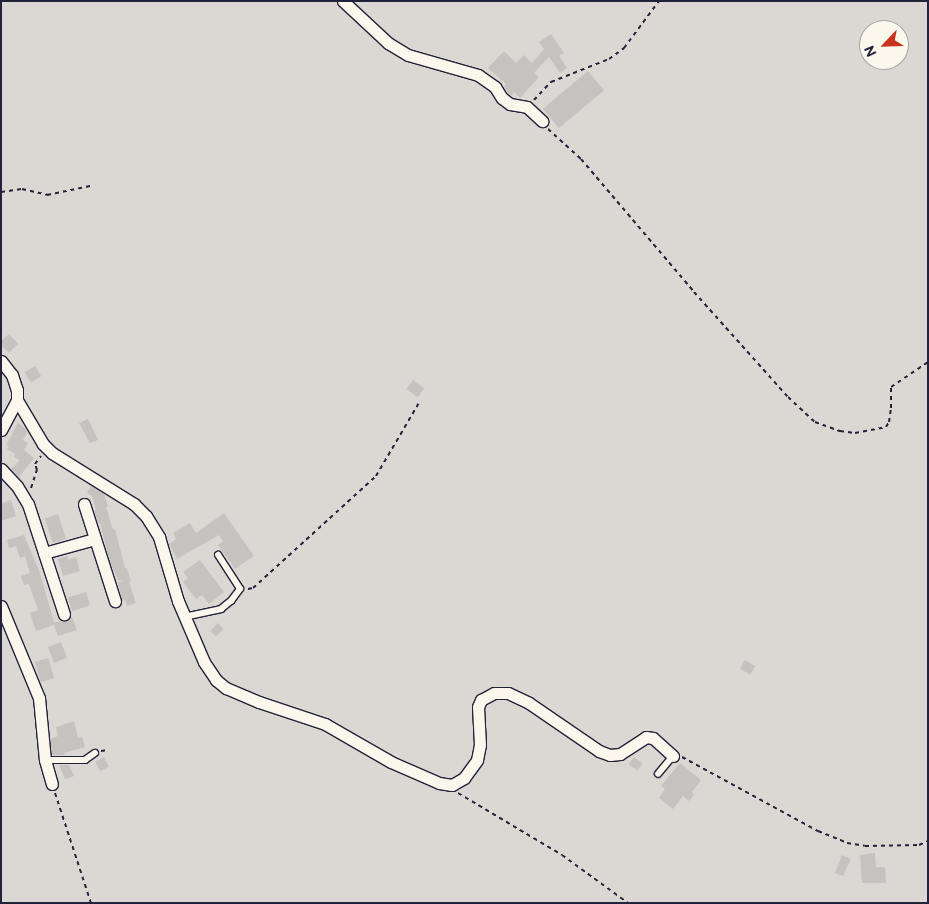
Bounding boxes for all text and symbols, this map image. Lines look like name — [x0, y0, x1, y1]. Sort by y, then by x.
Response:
north arrow — [859, 20, 909, 70]
text: N — [861, 43, 881, 59]

